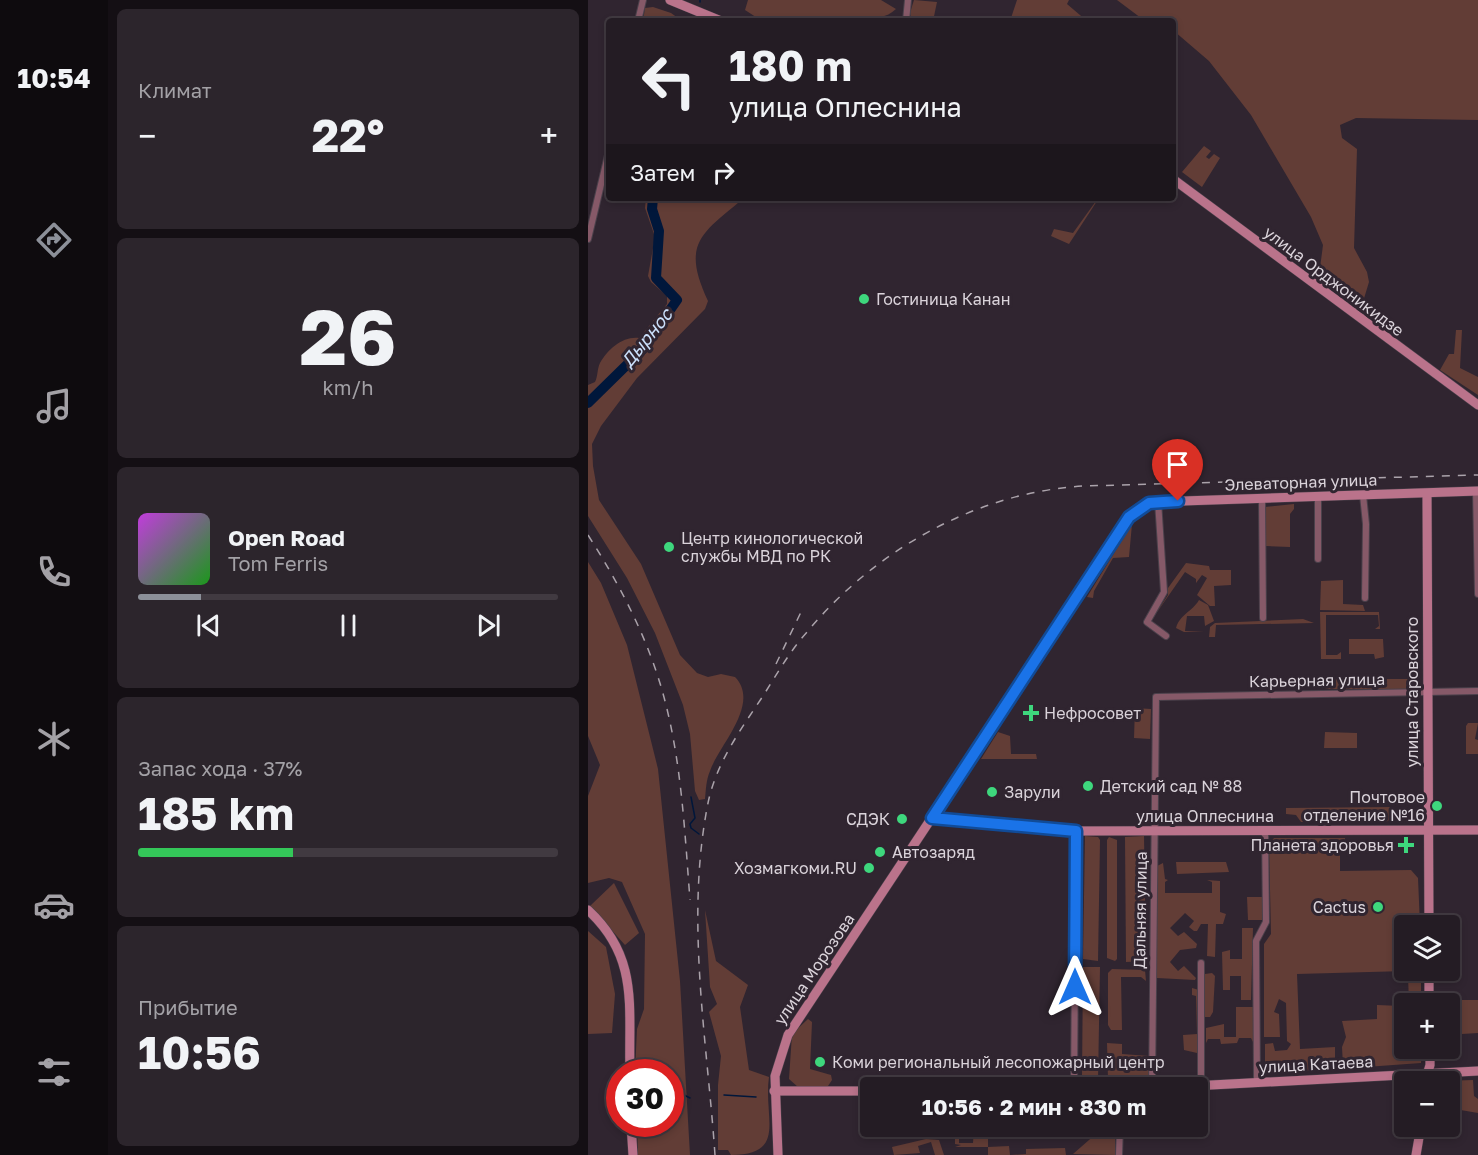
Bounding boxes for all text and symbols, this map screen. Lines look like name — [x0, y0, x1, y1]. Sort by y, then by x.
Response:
text: 180 m — [729, 40, 852, 90]
icon: left — [630, 42, 708, 120]
text: 10:54 — [17, 62, 91, 94]
text: Климат — [138, 78, 212, 102]
text: улица Оплеснина — [729, 91, 962, 123]
text: 22° — [312, 108, 384, 162]
text: − — [138, 116, 156, 155]
text: + — [540, 116, 558, 155]
icon: right — [707, 156, 740, 189]
text: Затем — [630, 159, 695, 186]
icon: directions — [33, 219, 75, 261]
street label: улица Орджоникидзе — [1260, 222, 1408, 340]
text: 26 — [299, 289, 397, 382]
place label: Гостиница Канан — [876, 289, 1010, 309]
marker: Гостиница Канан — [857, 292, 871, 306]
water label: Дырнос — [615, 303, 677, 372]
text: km/h — [323, 375, 373, 399]
icon: music — [33, 385, 75, 427]
pin — [1152, 439, 1203, 501]
icon: arrive — [1161, 448, 1194, 481]
street label: Элеваторная улица — [1224, 469, 1378, 495]
text: Open Road — [228, 524, 345, 551]
place label: Центр кинологической службы МВД по РК — [681, 528, 863, 566]
marker: Центр кинологической службы МВД по РК — [662, 540, 676, 554]
icon: phone — [33, 551, 75, 593]
text: Tom Ferris — [228, 551, 328, 575]
icon: previous — [192, 609, 225, 642]
icon: pause — [332, 609, 365, 642]
icon: next — [472, 609, 505, 642]
street label: улица Старовского — [1402, 617, 1422, 767]
street label: Карьерная улица — [1249, 669, 1385, 691]
place label: Нефросовет — [1044, 703, 1141, 723]
marker: Нефросовет — [1022, 704, 1040, 722]
icon: climate — [33, 718, 75, 760]
text: Запас хода · 37% — [138, 756, 302, 780]
place label: Детский сад № 88 — [1100, 776, 1242, 796]
marker: Детский сад № 88 — [1081, 779, 1095, 793]
place label: Зарули — [1004, 782, 1061, 802]
marker: Зарули — [985, 785, 999, 799]
text: 185 km — [138, 786, 294, 840]
place label: Почтовое отделение №16 — [1303, 787, 1425, 825]
marker: Почтовое отделение №16 — [1430, 799, 1444, 813]
street label: улица Оплеснина — [1136, 806, 1274, 826]
place label: СДЭК — [846, 809, 890, 829]
marker: СДЭК — [895, 812, 909, 826]
place label: Планета здоровья — [1250, 835, 1394, 855]
marker: Планета здоровья — [1399, 838, 1413, 852]
place label: Автозаряд — [892, 842, 975, 862]
marker: Автозаряд — [873, 845, 887, 859]
street label: Дальняя улица — [1129, 851, 1151, 969]
place label: Хозмагкоми.RU — [734, 858, 857, 878]
marker: Хозмагкоми.RU — [862, 861, 876, 875]
icon: car — [33, 884, 75, 926]
place label: Cactus — [1313, 897, 1366, 917]
marker: Cactus — [1371, 900, 1385, 914]
street label: улица Морозова — [769, 910, 859, 1028]
map controls — [1394, 915, 1460, 1137]
button: layers — [1394, 915, 1460, 981]
position arrow — [1043, 955, 1107, 1019]
button: + — [1394, 993, 1460, 1059]
text: Прибытие — [138, 995, 238, 1019]
text: 10:56 — [138, 1025, 261, 1079]
icon: filters — [33, 1051, 75, 1093]
street label: улица Катаева — [1258, 1051, 1374, 1077]
place label: Коми региональный лесопожарный центр — [832, 1052, 1165, 1072]
marker: Коми региональный лесопожарный центр — [813, 1055, 827, 1069]
speed limit sign: 30 — [606, 1059, 684, 1137]
button: − — [1394, 1071, 1460, 1137]
text: 10:56 · 2 мин · 830 m — [922, 1093, 1146, 1120]

